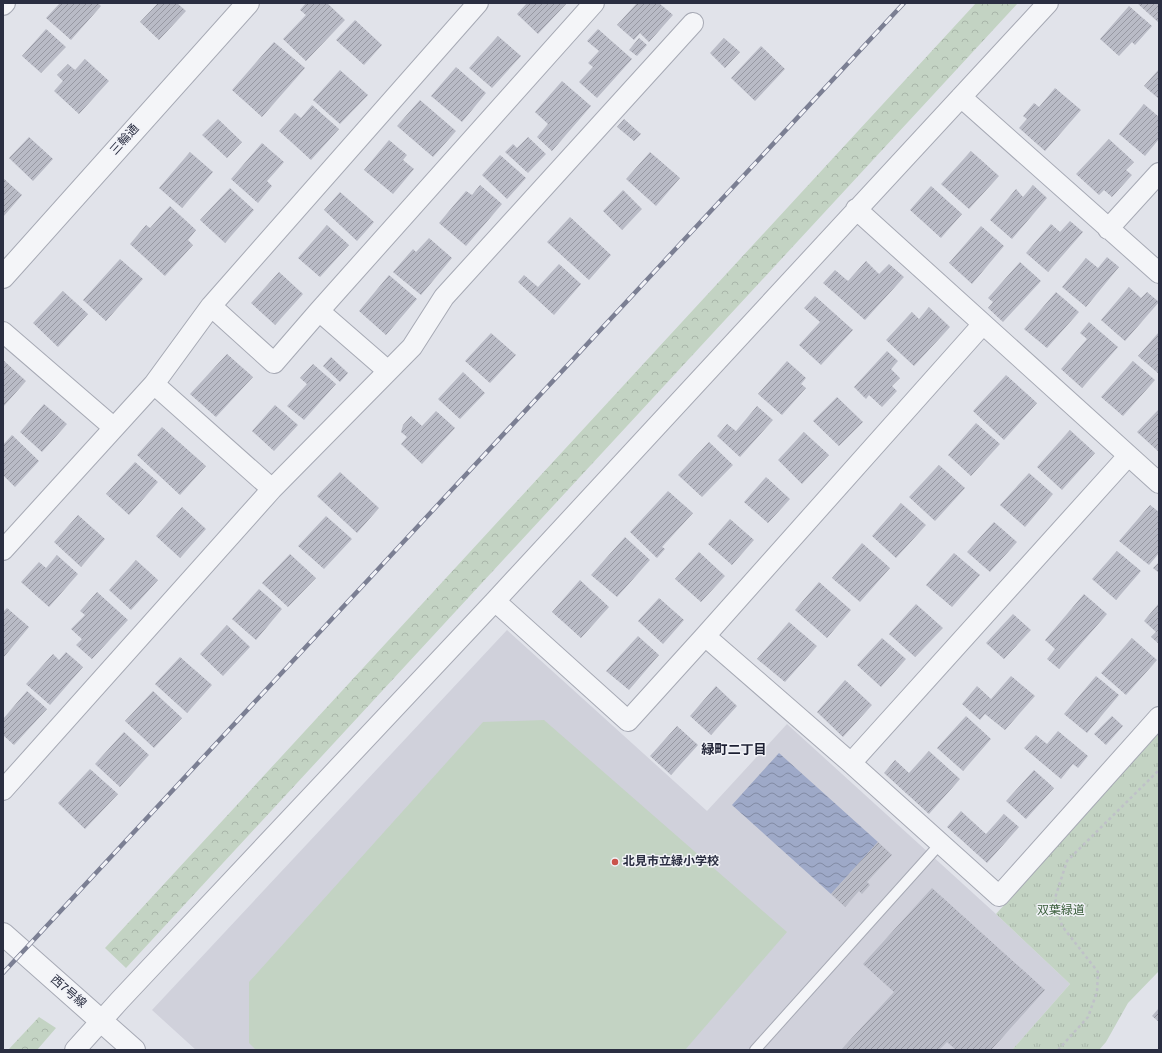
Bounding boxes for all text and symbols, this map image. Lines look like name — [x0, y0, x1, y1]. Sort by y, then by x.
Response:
street label: 三輪通 — [107, 121, 143, 159]
district label: 緑町二丁目 — [700, 742, 767, 759]
place label: 北見市立緑小学校 — [623, 854, 719, 870]
marker: 北見市立緑小学校 — [610, 857, 620, 867]
park label: 双葉緑道 — [1037, 903, 1085, 919]
street label: 西7号線 — [47, 972, 89, 1012]

